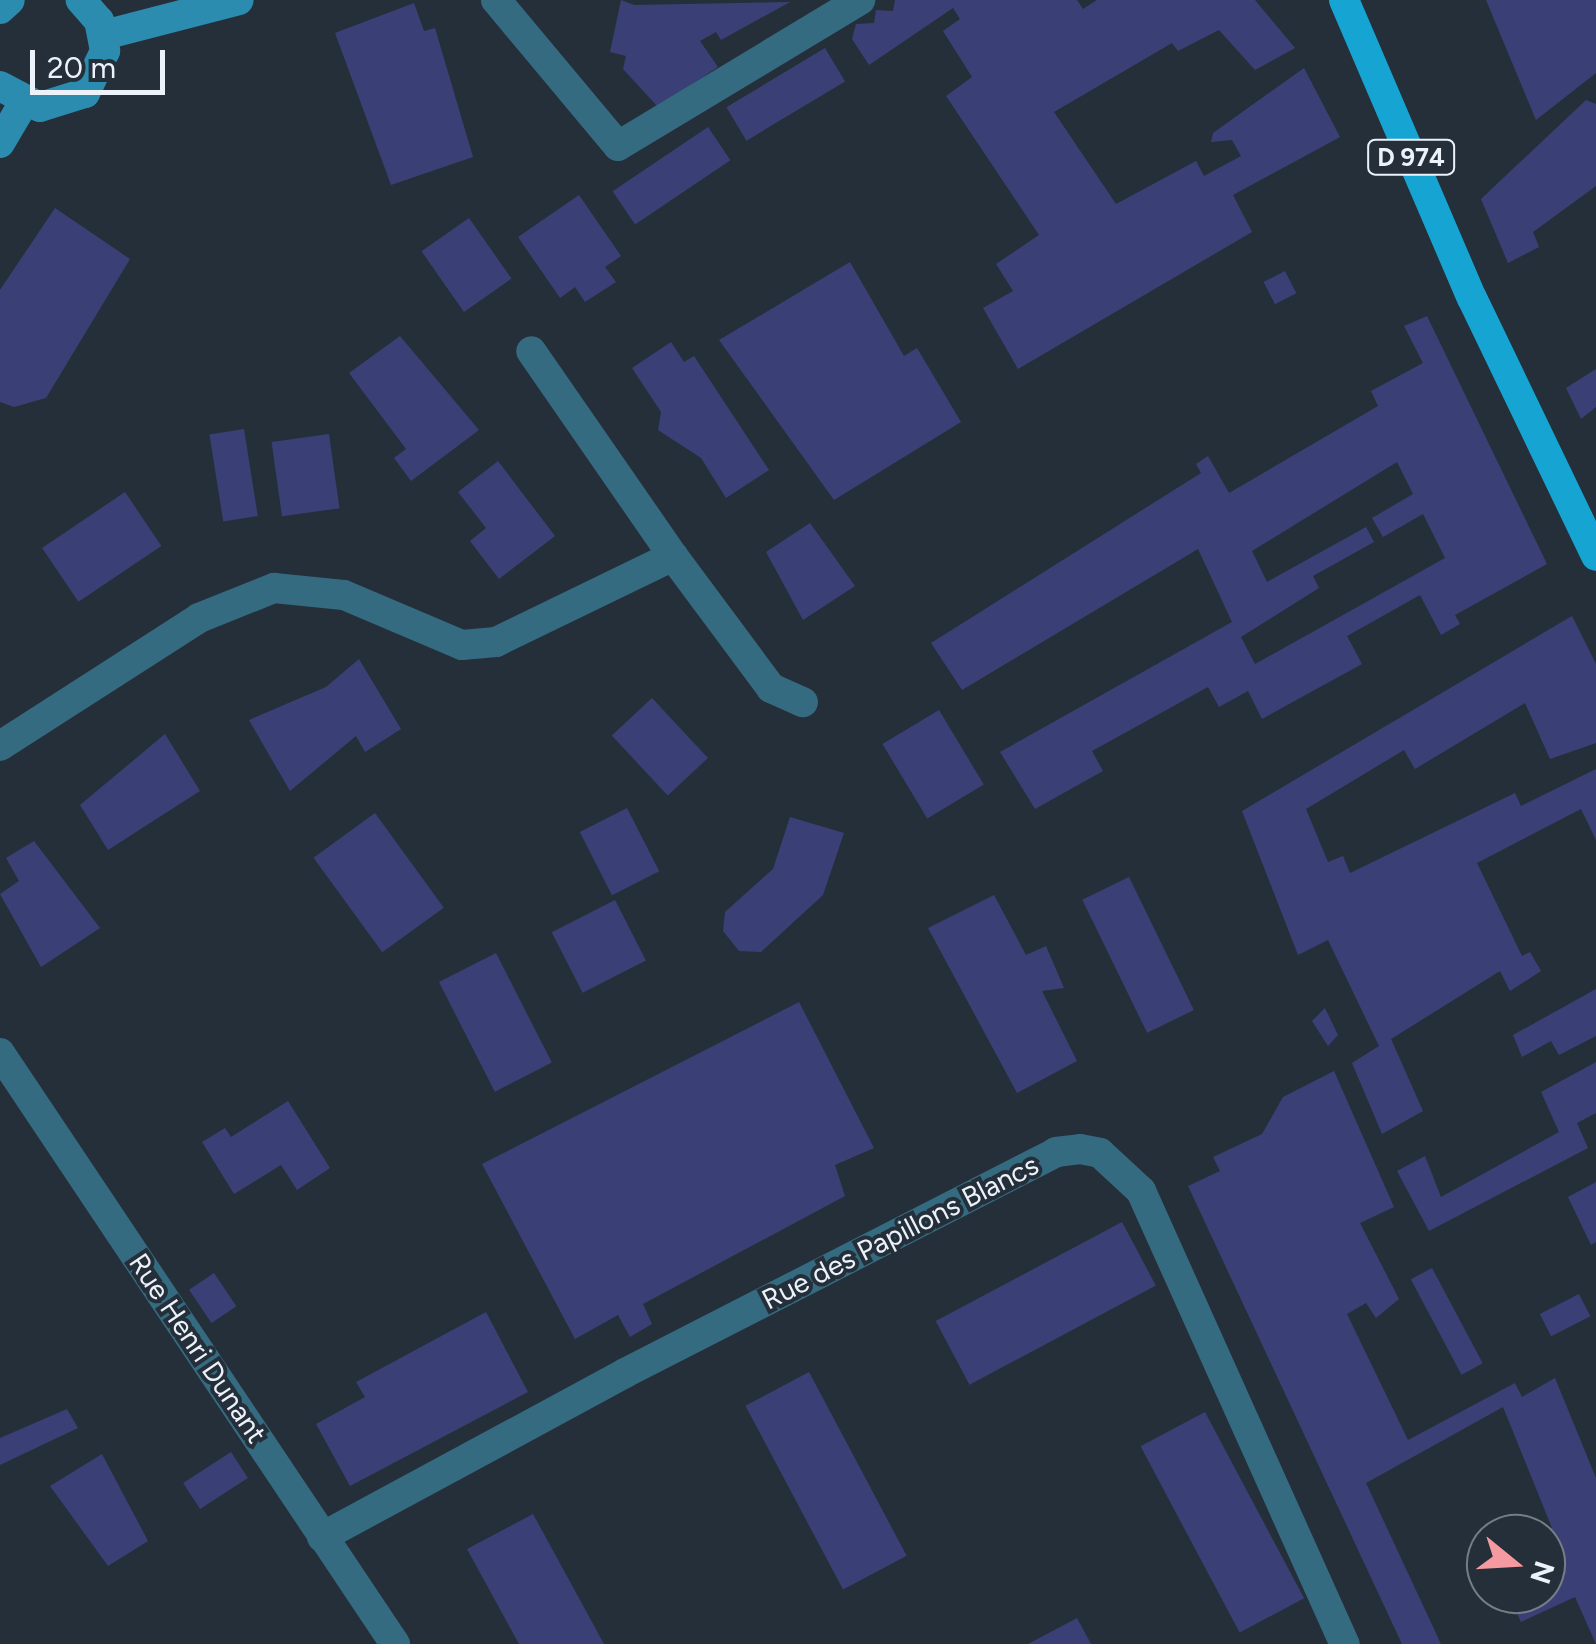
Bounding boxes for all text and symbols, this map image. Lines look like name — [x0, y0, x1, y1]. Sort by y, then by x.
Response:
scale bar — [35, 30, 170, 92]
text: 20 m — [47, 49, 116, 86]
road number: D 974 — [1366, 137, 1456, 177]
street label: Rue des Papillons Blancs — [756, 1148, 1044, 1316]
street label: Rue Henri Dunant — [122, 1247, 274, 1449]
north arrow — [1466, 1514, 1566, 1614]
text: N — [1523, 1557, 1562, 1588]

